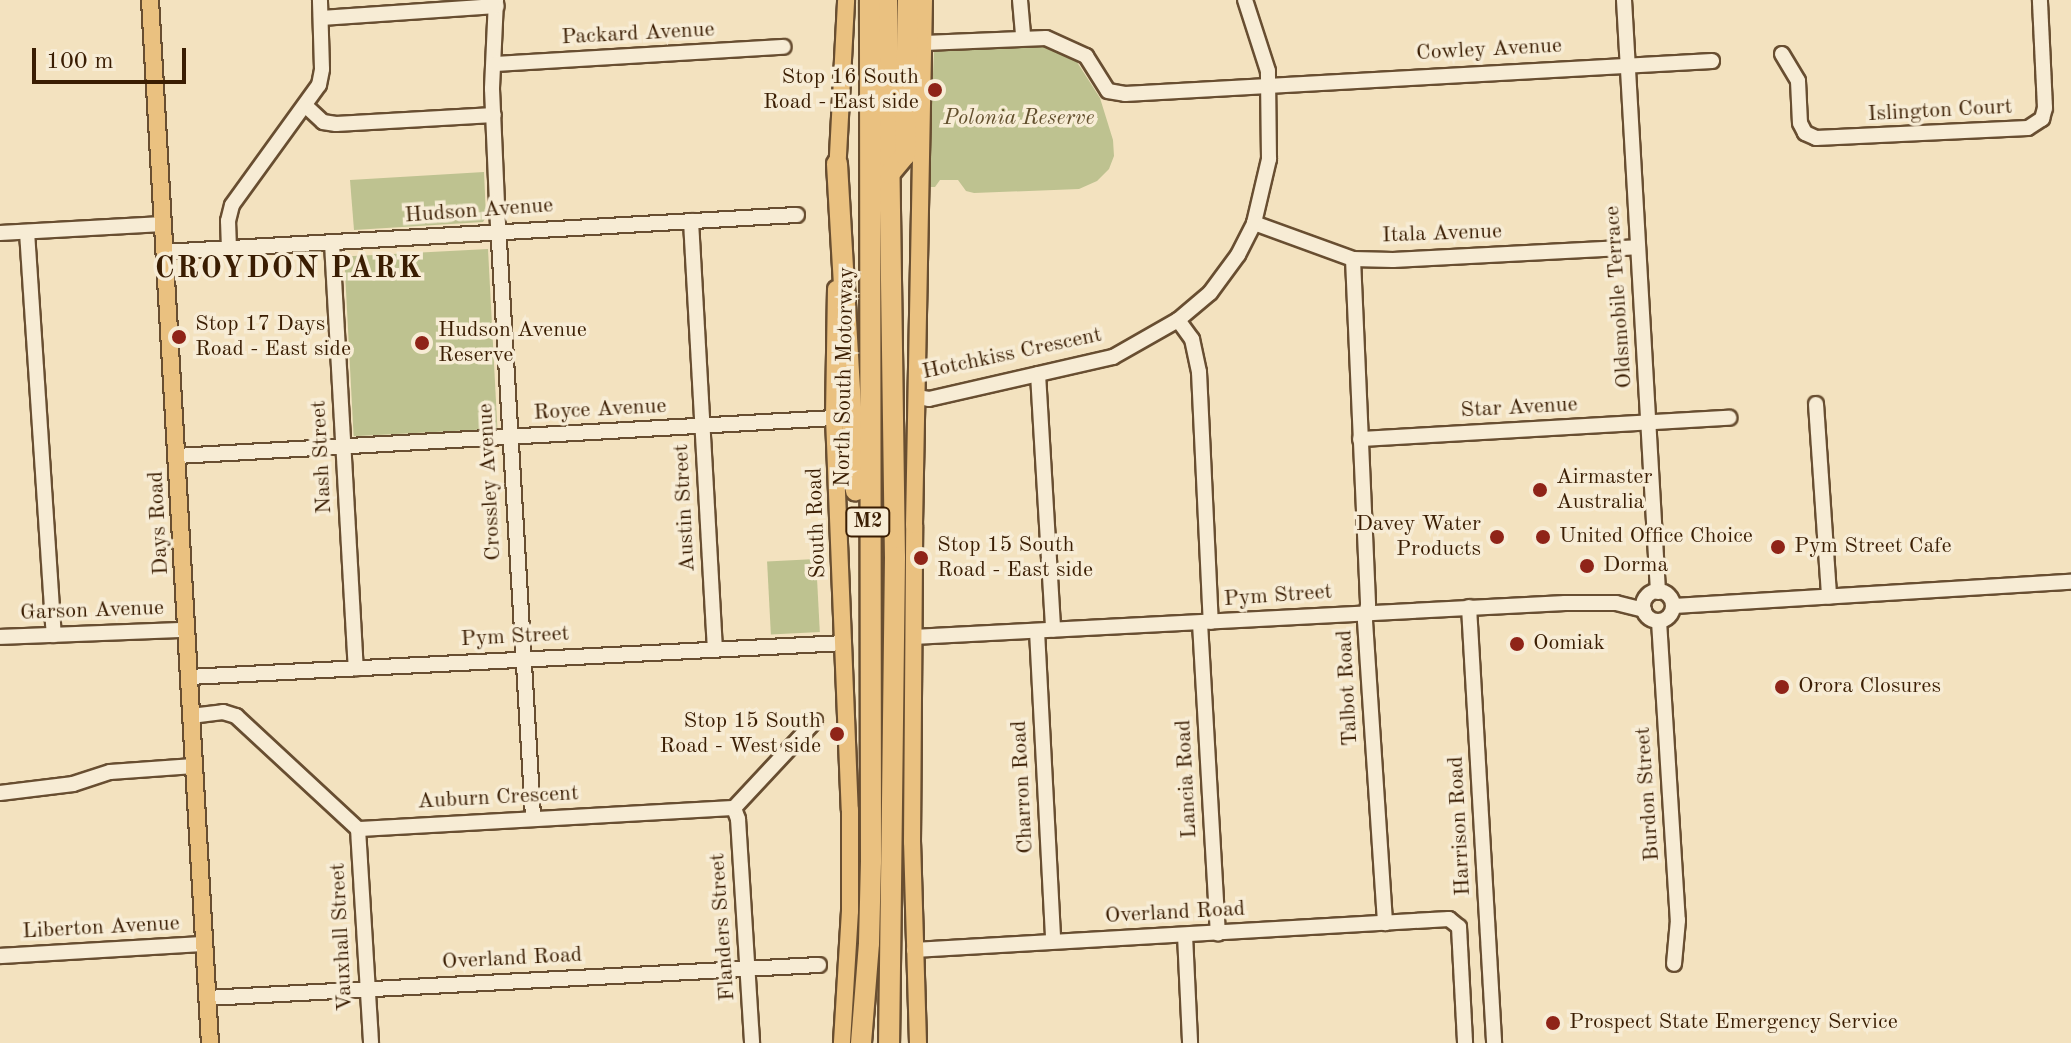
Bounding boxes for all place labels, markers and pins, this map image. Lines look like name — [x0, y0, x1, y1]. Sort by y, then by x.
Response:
place label: Stop 16 South Road - East side — [763, 64, 919, 116]
marker: Stop 16 South Road - East side — [926, 81, 944, 99]
place label: Stop 17 Days Road - East side — [195, 311, 351, 362]
place label: Hudson Avenue Reserve — [438, 317, 587, 368]
marker: Stop 17 Days Road - East side — [170, 328, 188, 346]
marker: Hudson Avenue Reserve — [413, 334, 431, 352]
place label: Airmaster Australia — [1556, 464, 1652, 516]
marker: Airmaster Australia — [1531, 481, 1549, 499]
place label: Davey Water Products — [1356, 511, 1481, 562]
place label: United Office Choice — [1559, 524, 1753, 550]
marker: Davey Water Products — [1488, 528, 1506, 546]
marker: United Office Choice — [1534, 528, 1552, 546]
place label: Stop 15 South Road - East side — [937, 532, 1093, 584]
place label: Pym Street Cafe — [1794, 534, 1952, 560]
marker: Pym Street Cafe — [1769, 538, 1787, 556]
marker: Stop 15 South Road - East side — [912, 549, 930, 567]
place label: Dorma — [1603, 553, 1668, 579]
marker: Dorma — [1578, 557, 1596, 575]
place label: Oomiak — [1533, 631, 1605, 657]
marker: Oomiak — [1508, 635, 1526, 653]
place label: Orora Closures — [1798, 674, 1941, 700]
marker: Orora Closures — [1773, 678, 1791, 696]
place label: Stop 15 South Road - West side — [660, 708, 821, 760]
marker: Stop 15 South Road - West side — [828, 725, 846, 743]
place label: Prospect State Emergency Service — [1569, 1010, 1898, 1036]
marker: Prospect State Emergency Service — [1544, 1014, 1562, 1032]

